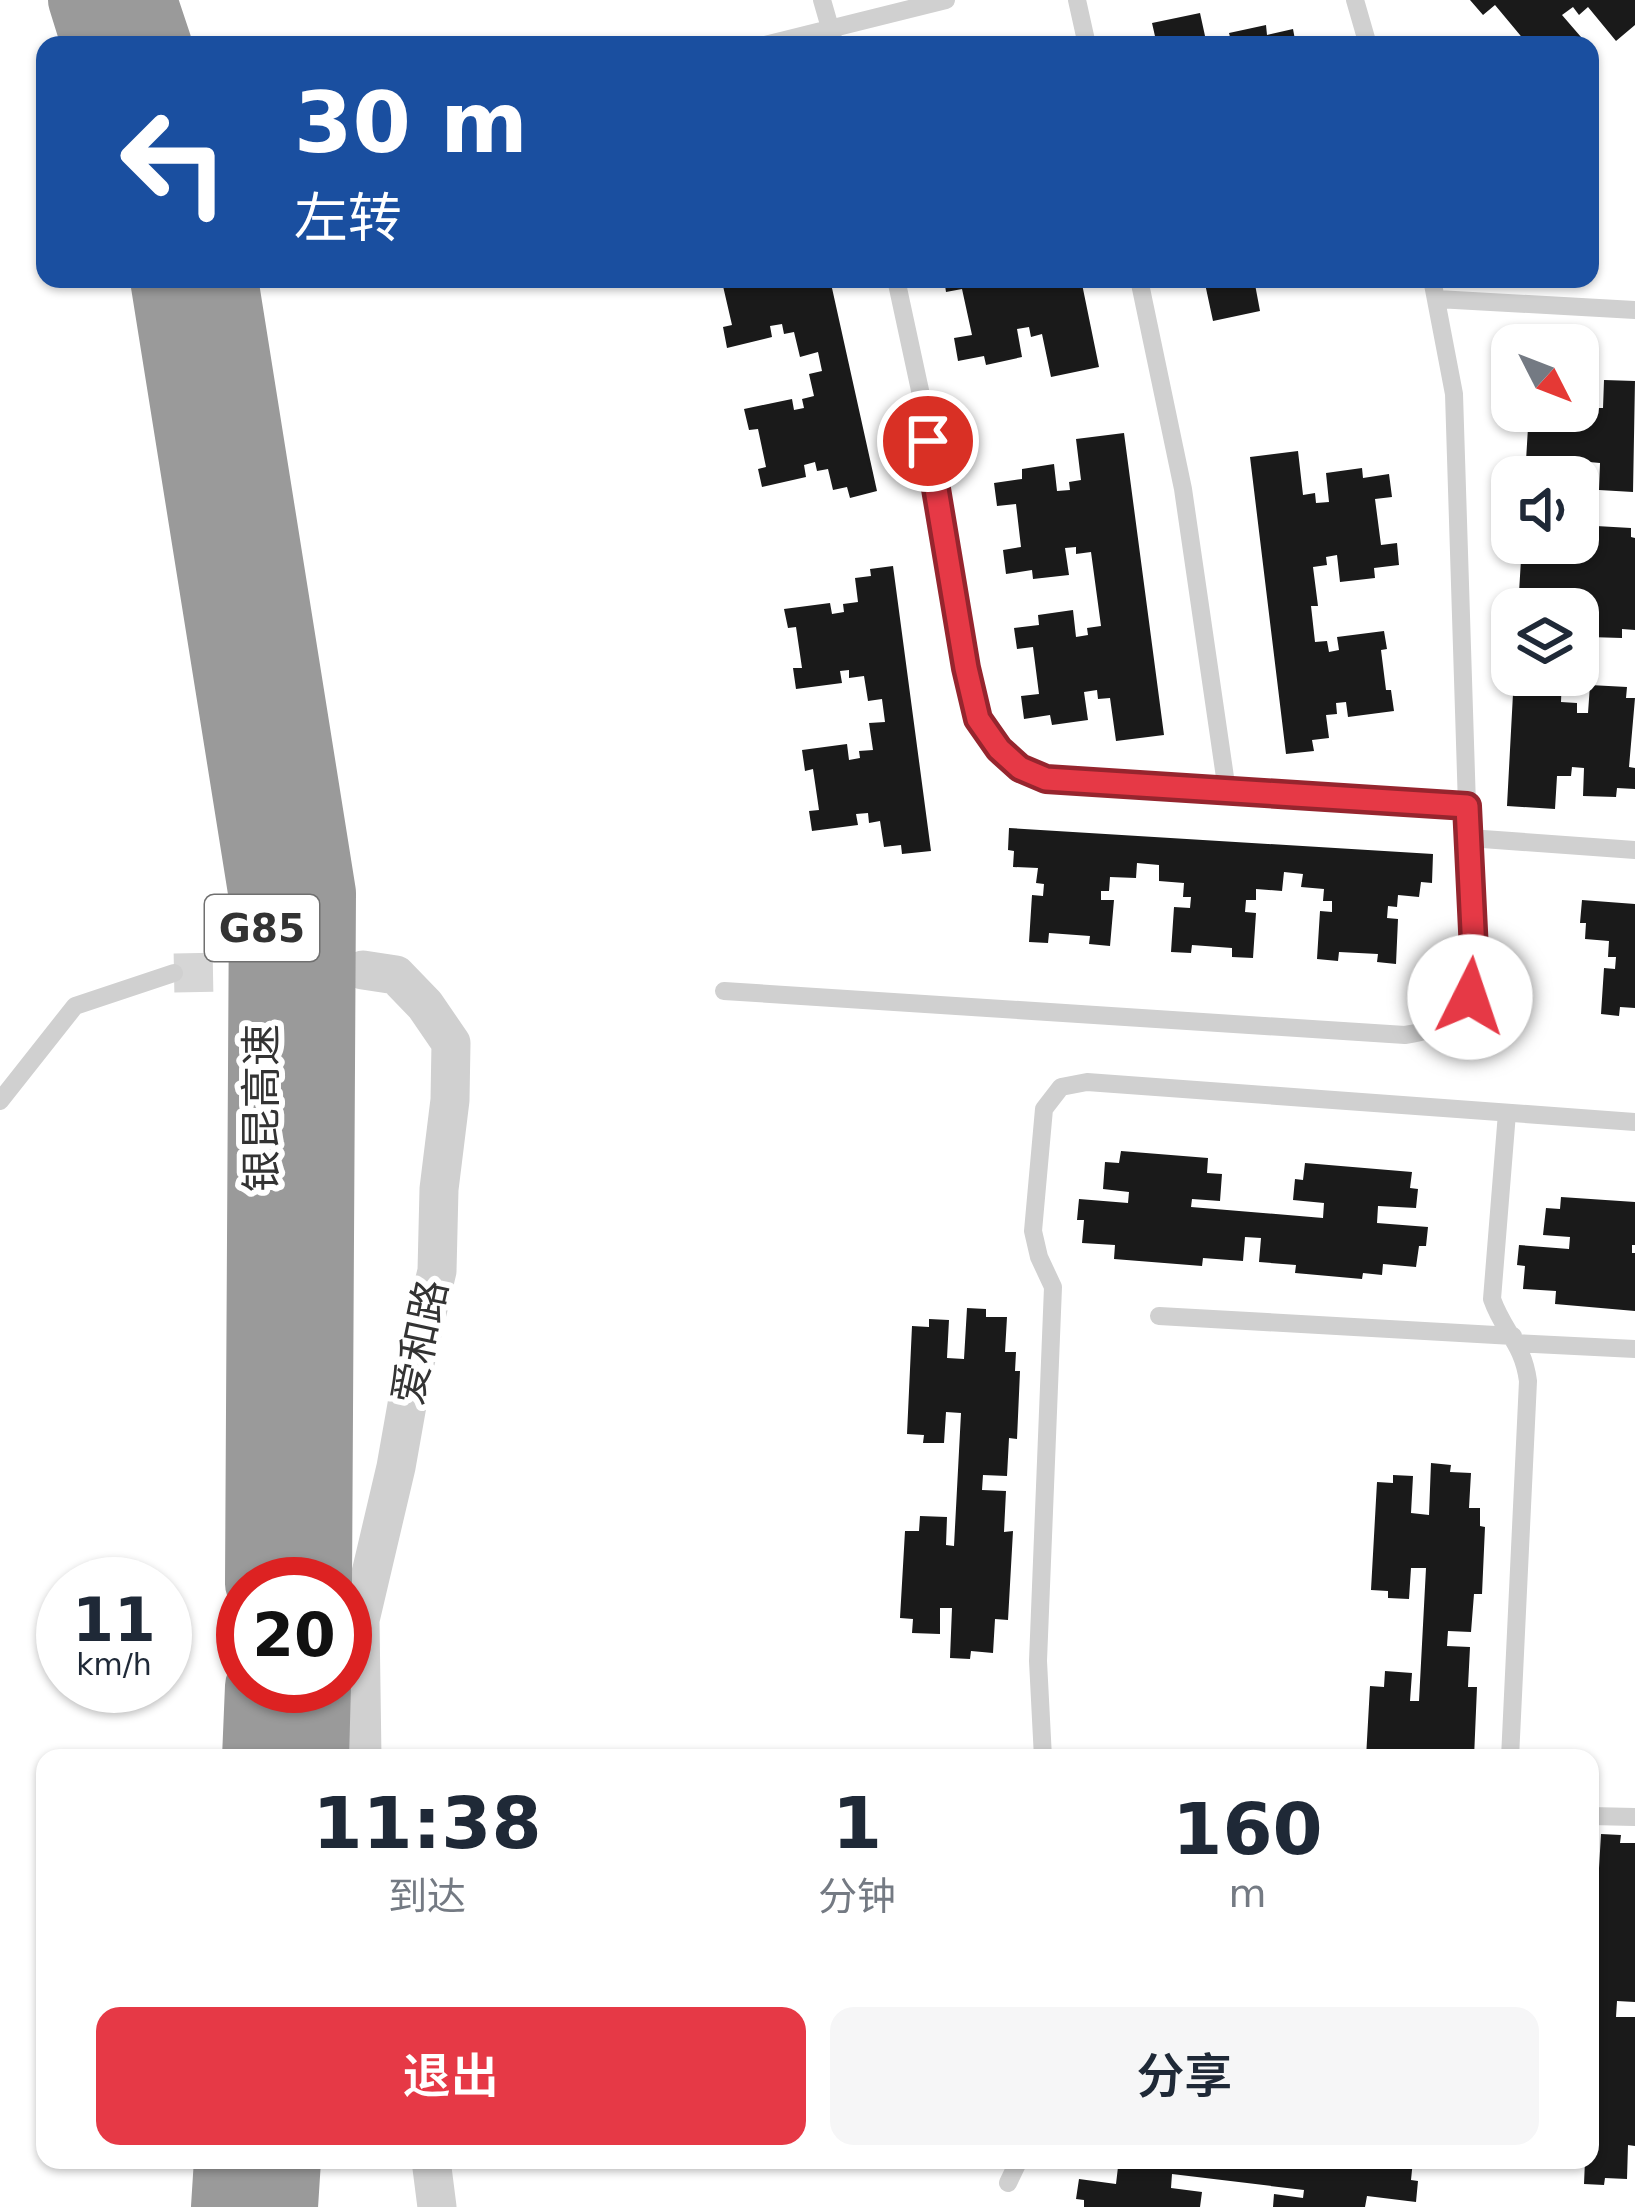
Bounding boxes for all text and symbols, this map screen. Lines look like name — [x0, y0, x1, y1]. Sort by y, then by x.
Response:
text: 30 m — [294, 74, 528, 172]
icon: left — [96, 84, 252, 240]
text: 左转 — [294, 187, 402, 250]
north arrow — [1491, 324, 1599, 432]
map controls — [1491, 324, 1599, 696]
pin — [877, 390, 979, 492]
icon: arrive — [895, 408, 961, 474]
button: sound — [1491, 456, 1599, 564]
button: layers — [1491, 588, 1599, 696]
road number: G85 — [205, 895, 319, 961]
position arrow — [1407, 934, 1533, 1060]
street label: 银昆高速 — [237, 1024, 286, 1192]
street label: 爱和路 — [383, 1275, 457, 1409]
speed limit sign: 20 — [216, 1557, 372, 1713]
text: 11 — [72, 1585, 156, 1655]
text: km/h — [76, 1647, 152, 1682]
text: 11:38 — [312, 1781, 542, 1865]
text: 1 — [832, 1781, 882, 1865]
text: 160 — [1172, 1787, 1323, 1871]
text: m — [1228, 1871, 1266, 1916]
text: 到达 — [388, 1874, 466, 1919]
text: 分钟 — [818, 1874, 896, 1919]
button: 退出 — [96, 2007, 806, 2145]
button: 分享 — [830, 2007, 1539, 2145]

